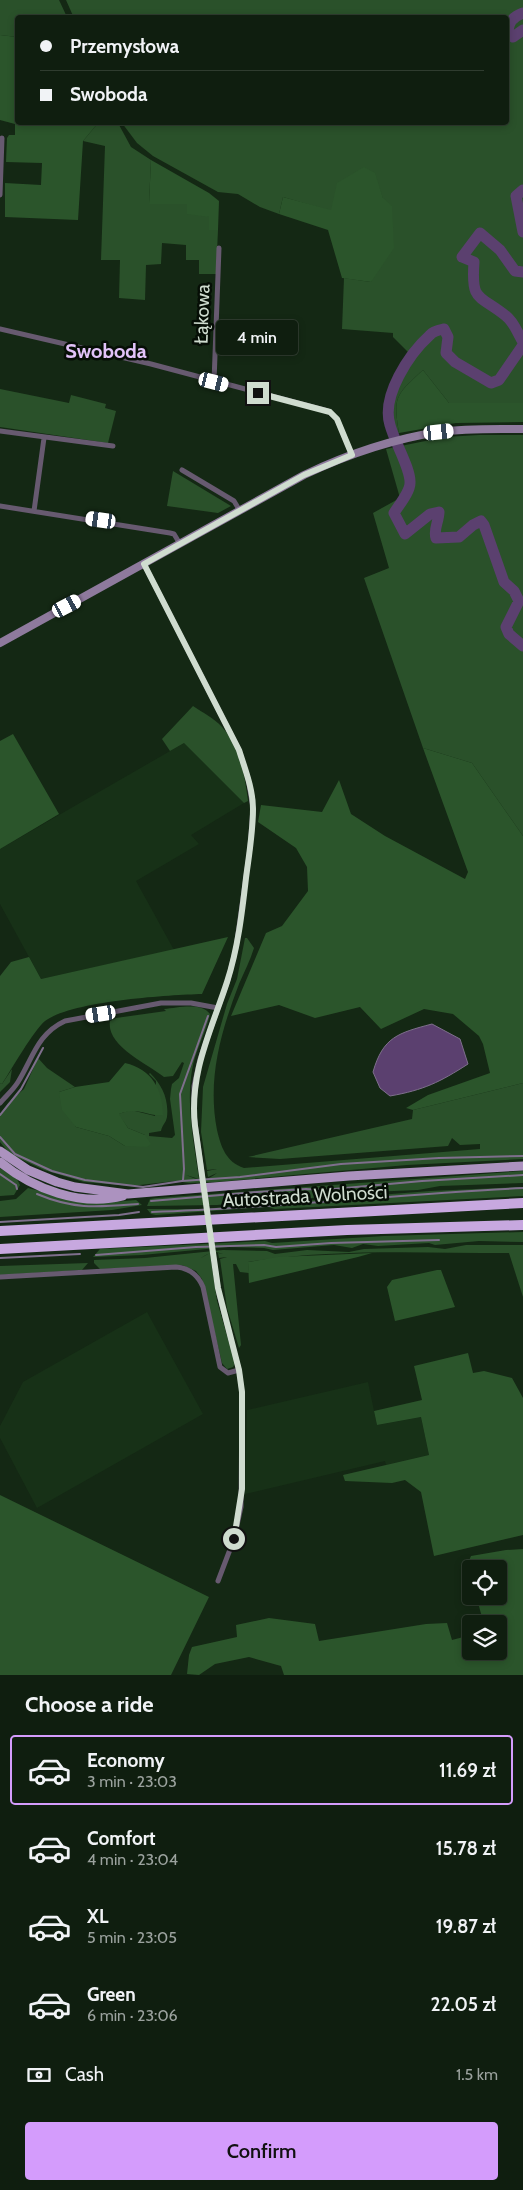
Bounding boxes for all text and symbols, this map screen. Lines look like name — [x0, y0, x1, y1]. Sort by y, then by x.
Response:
text: Przemysłowa — [70, 35, 179, 58]
text: Swoboda — [70, 83, 147, 106]
street label: Łąkowa — [189, 284, 215, 344]
callout: 4 min — [217, 320, 299, 356]
text: 4 min — [237, 328, 277, 347]
district label: Swoboda — [65, 339, 147, 363]
car — [197, 371, 230, 393]
route end — [247, 382, 269, 404]
car — [423, 423, 454, 441]
car — [85, 510, 116, 530]
car — [50, 592, 83, 620]
car — [85, 1004, 116, 1024]
street label: Autostrada Wolności — [222, 1180, 388, 1212]
route start — [223, 1528, 245, 1550]
map controls — [462, 1560, 507, 1660]
button: locate — [462, 1560, 507, 1605]
button: layers — [462, 1615, 507, 1660]
text: Choose a ride — [25, 1691, 154, 1718]
icon: car — [27, 1748, 72, 1793]
text: Economy — [87, 1749, 165, 1772]
text: 11.69 zł — [439, 1759, 496, 1782]
text: 3 min · 23:03 — [87, 1772, 177, 1791]
icon: car — [27, 1826, 72, 1871]
text: Comfort — [87, 1827, 156, 1850]
text: 15.78 zł — [436, 1837, 496, 1860]
text: 4 min · 23:04 — [87, 1850, 178, 1869]
icon: car — [27, 1904, 72, 1949]
text: XL — [87, 1905, 108, 1928]
text: 19.87 zł — [436, 1915, 496, 1938]
text: 5 min · 23:05 — [87, 1928, 177, 1947]
icon: car — [27, 1982, 72, 2027]
text: Green — [87, 1983, 136, 2006]
text: 22.05 zł — [431, 1993, 496, 2016]
text: 6 min · 23:06 — [87, 2006, 178, 2025]
icon: cash — [25, 2061, 53, 2089]
text: Cash — [65, 2063, 104, 2086]
text: 1.5 km — [456, 2065, 498, 2084]
button: Confirm — [25, 2122, 498, 2180]

